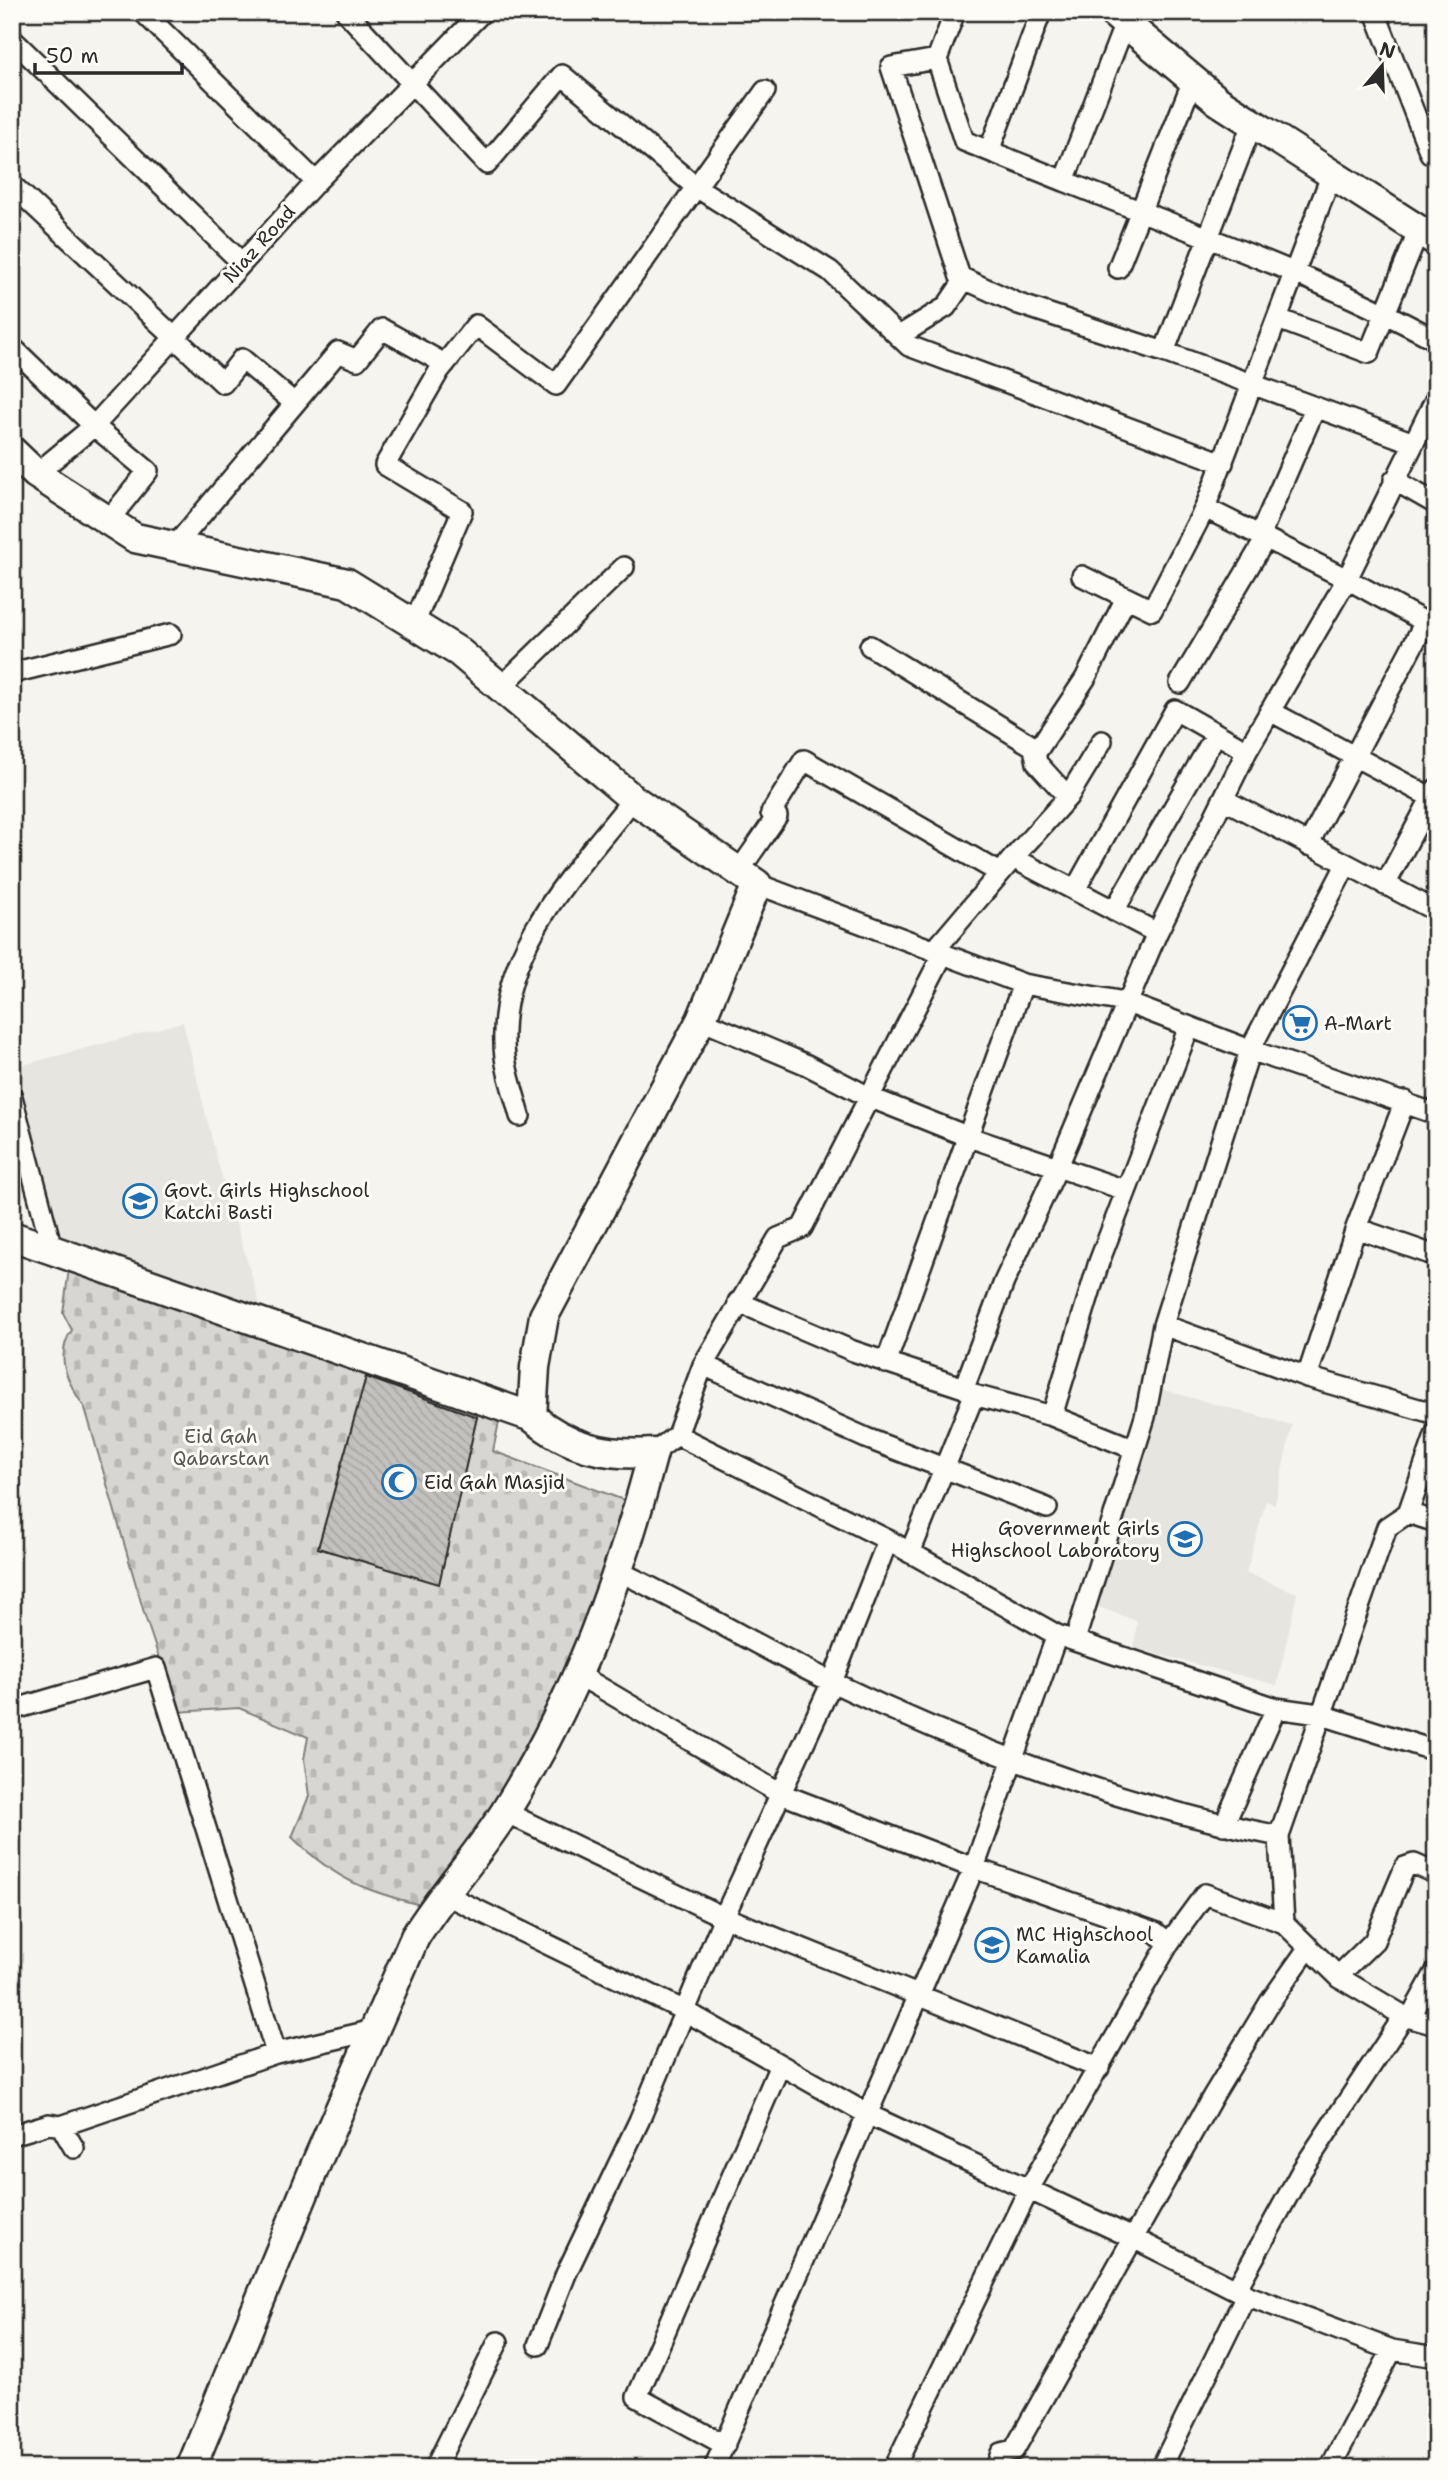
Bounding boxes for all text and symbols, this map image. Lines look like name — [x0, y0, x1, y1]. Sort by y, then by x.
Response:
scale bar — [35, 32, 182, 76]
north arrow — [1346, 32, 1416, 102]
text: N — [1376, 36, 1399, 65]
text: 50 m — [46, 42, 99, 70]
street label: Niaz Road — [217, 200, 301, 288]
supermarket icon: A-Mart — [1281, 1004, 1319, 1042]
place label: A-Mart — [1324, 1011, 1392, 1036]
place label: Govt. Girls Highschool Katchi Basti — [164, 1178, 370, 1225]
school or university icon: Govt. Girls Highschool Katchi Basti — [121, 1182, 159, 1220]
park label: Eid Gah Qabarstan — [173, 1424, 269, 1471]
mosque icon: Eid Gah Masjid — [380, 1463, 418, 1501]
place label: Eid Gah Masjid — [424, 1470, 565, 1495]
place label: Government Girls Highschool Laboratory — [951, 1516, 1160, 1563]
school or university icon: Government Girls Highschool Laboratory — [1166, 1520, 1204, 1558]
place label: MC Highschool Kamalia — [1016, 1922, 1153, 1969]
school or university icon: MC Highschool Kamalia — [973, 1926, 1011, 1964]

